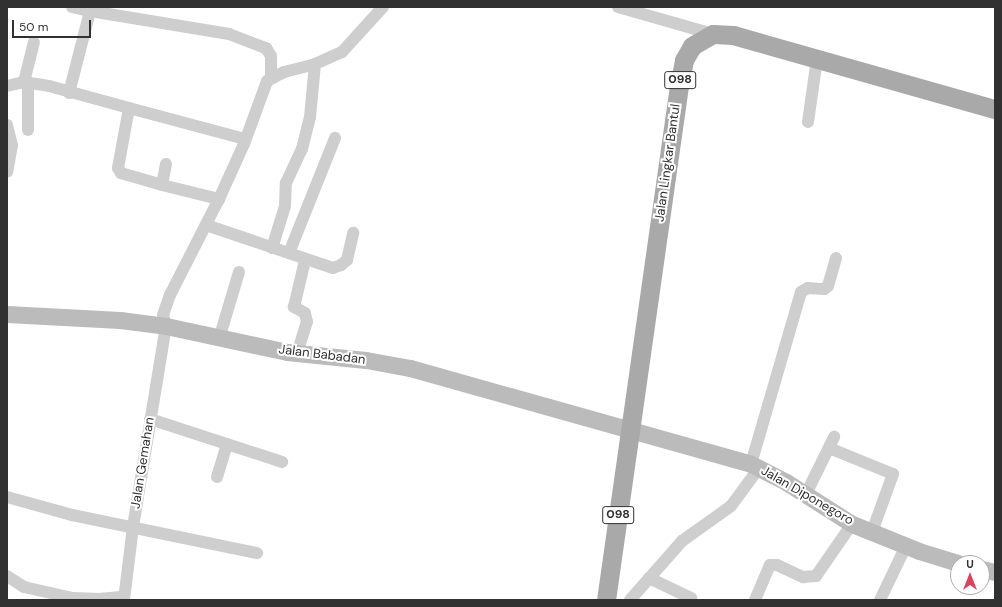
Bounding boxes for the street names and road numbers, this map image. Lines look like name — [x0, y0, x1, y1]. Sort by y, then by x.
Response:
road number: 098 — [664, 70, 696, 90]
street label: Jalan Lingkar Bantul — [652, 103, 684, 223]
street label: Jalan Babadan — [278, 342, 366, 368]
street label: Jalan Gemahan — [128, 416, 158, 510]
street label: Jalan Diponegoro — [758, 463, 856, 529]
road number: 098 — [602, 505, 634, 525]

